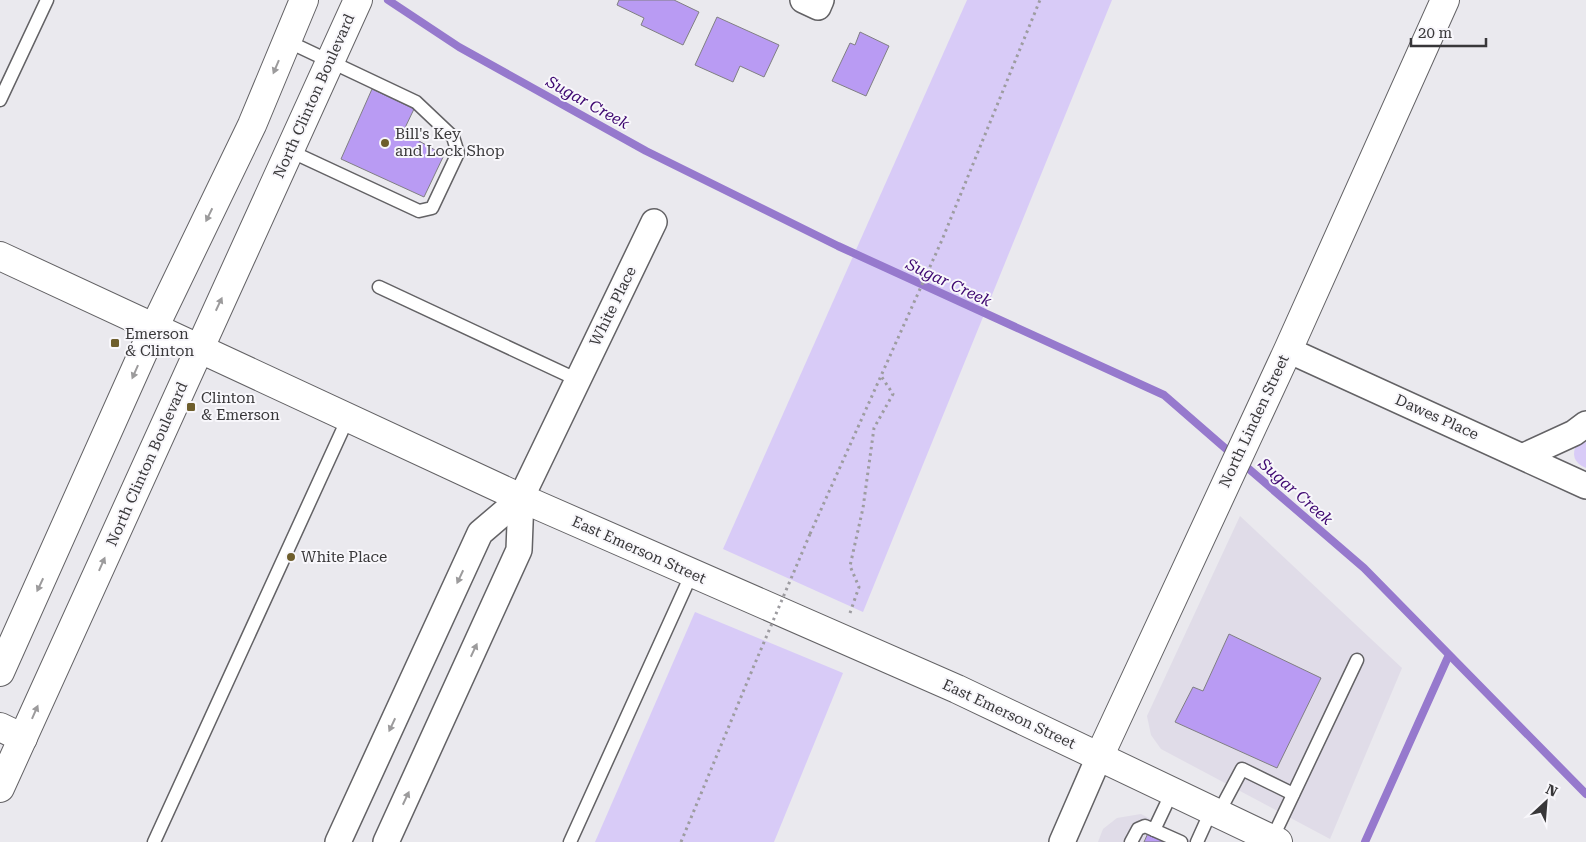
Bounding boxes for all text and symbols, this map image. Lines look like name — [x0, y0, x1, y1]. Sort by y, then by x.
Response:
street label: North Clinton Boulevard — [270, 11, 359, 181]
scale bar — [1411, 15, 1486, 47]
text: 20 m — [1418, 24, 1453, 42]
one-way arrow — [272, 60, 280, 75]
water label: Sugar Creek — [542, 71, 633, 133]
place label: Bill's Key and Lock Shop — [395, 125, 505, 160]
marker: Bill's Key and Lock Shop — [379, 137, 391, 149]
one-way arrow — [204, 208, 212, 222]
water label: Sugar Creek — [902, 254, 995, 311]
street label: White Place — [586, 263, 640, 349]
one-way arrow — [216, 297, 224, 311]
place label: Emerson & Clinton — [125, 325, 194, 360]
marker: Emerson & Clinton — [109, 337, 121, 349]
street label: North Linden Street — [1215, 351, 1293, 490]
one-way arrow — [130, 365, 138, 379]
street label: North Clinton Boulevard — [103, 379, 192, 549]
place label: Clinton & Emerson — [201, 389, 280, 424]
street label: Dawes Place — [1392, 391, 1482, 443]
marker: Clinton & Emerson — [185, 401, 197, 413]
water label: Sugar Creek — [1254, 453, 1337, 529]
street label: East Emerson Street — [569, 512, 709, 588]
place label: White Place — [301, 548, 387, 566]
marker: White Place — [285, 551, 297, 563]
one-way arrow — [98, 557, 106, 571]
one-way arrow — [456, 570, 464, 584]
one-way arrow — [36, 578, 44, 592]
one-way arrow — [470, 643, 478, 657]
street label: East Emerson Street — [940, 675, 1079, 753]
one-way arrow — [31, 705, 39, 719]
one-way arrow — [388, 718, 396, 732]
north arrow — [1521, 777, 1571, 827]
text: N — [1543, 781, 1560, 800]
one-way arrow — [402, 791, 410, 805]

